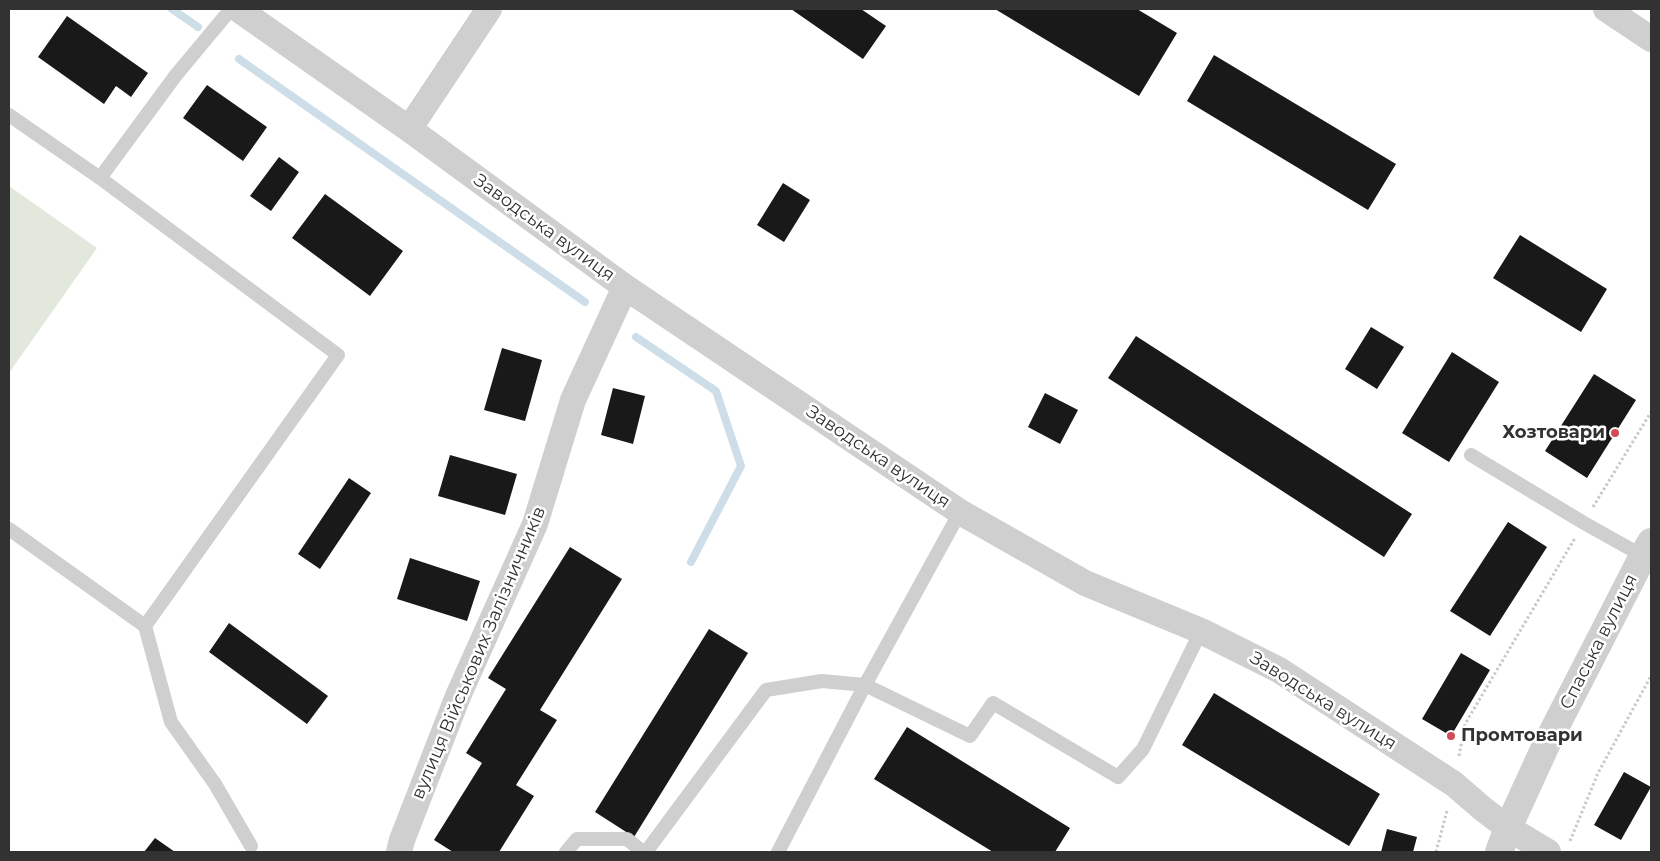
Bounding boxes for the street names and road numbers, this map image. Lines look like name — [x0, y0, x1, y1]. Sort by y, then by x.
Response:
street label: Заводська вулиця — [469, 170, 619, 286]
street label: Заводська вулиця — [802, 401, 954, 513]
street label: вулиця Військових Залізничників — [407, 503, 551, 803]
street label: Спаська вулиця — [1556, 571, 1642, 713]
street label: Заводська вулиця — [1246, 647, 1400, 755]

